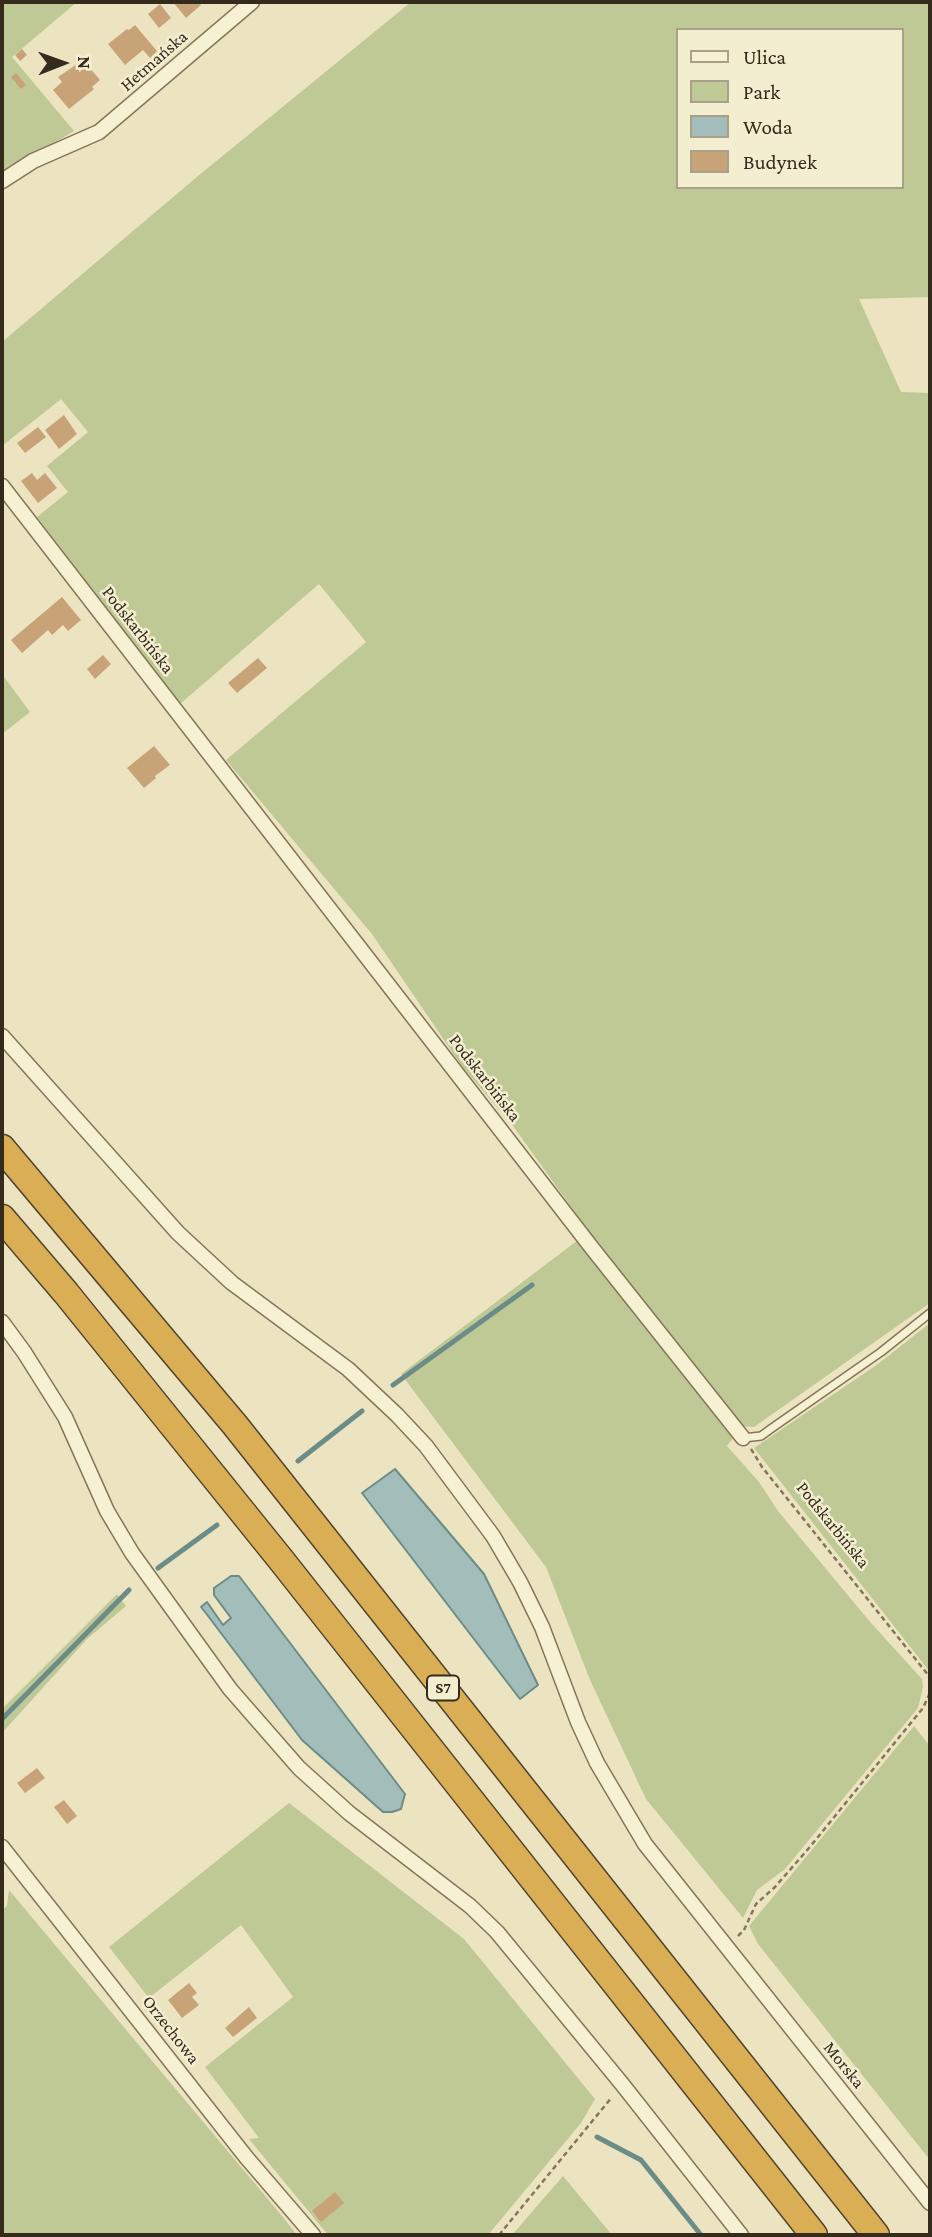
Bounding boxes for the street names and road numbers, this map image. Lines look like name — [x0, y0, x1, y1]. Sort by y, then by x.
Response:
street label: Hetmańska — [116, 26, 192, 96]
street label: Podskarbińska — [97, 582, 179, 678]
street label: Podskarbińska — [444, 1030, 526, 1126]
street label: Podskarbińska — [792, 1477, 874, 1573]
road number: S7 — [427, 1676, 459, 1700]
street label: Orzechowa — [137, 1991, 205, 2069]
street label: Morska — [819, 2037, 869, 2093]

